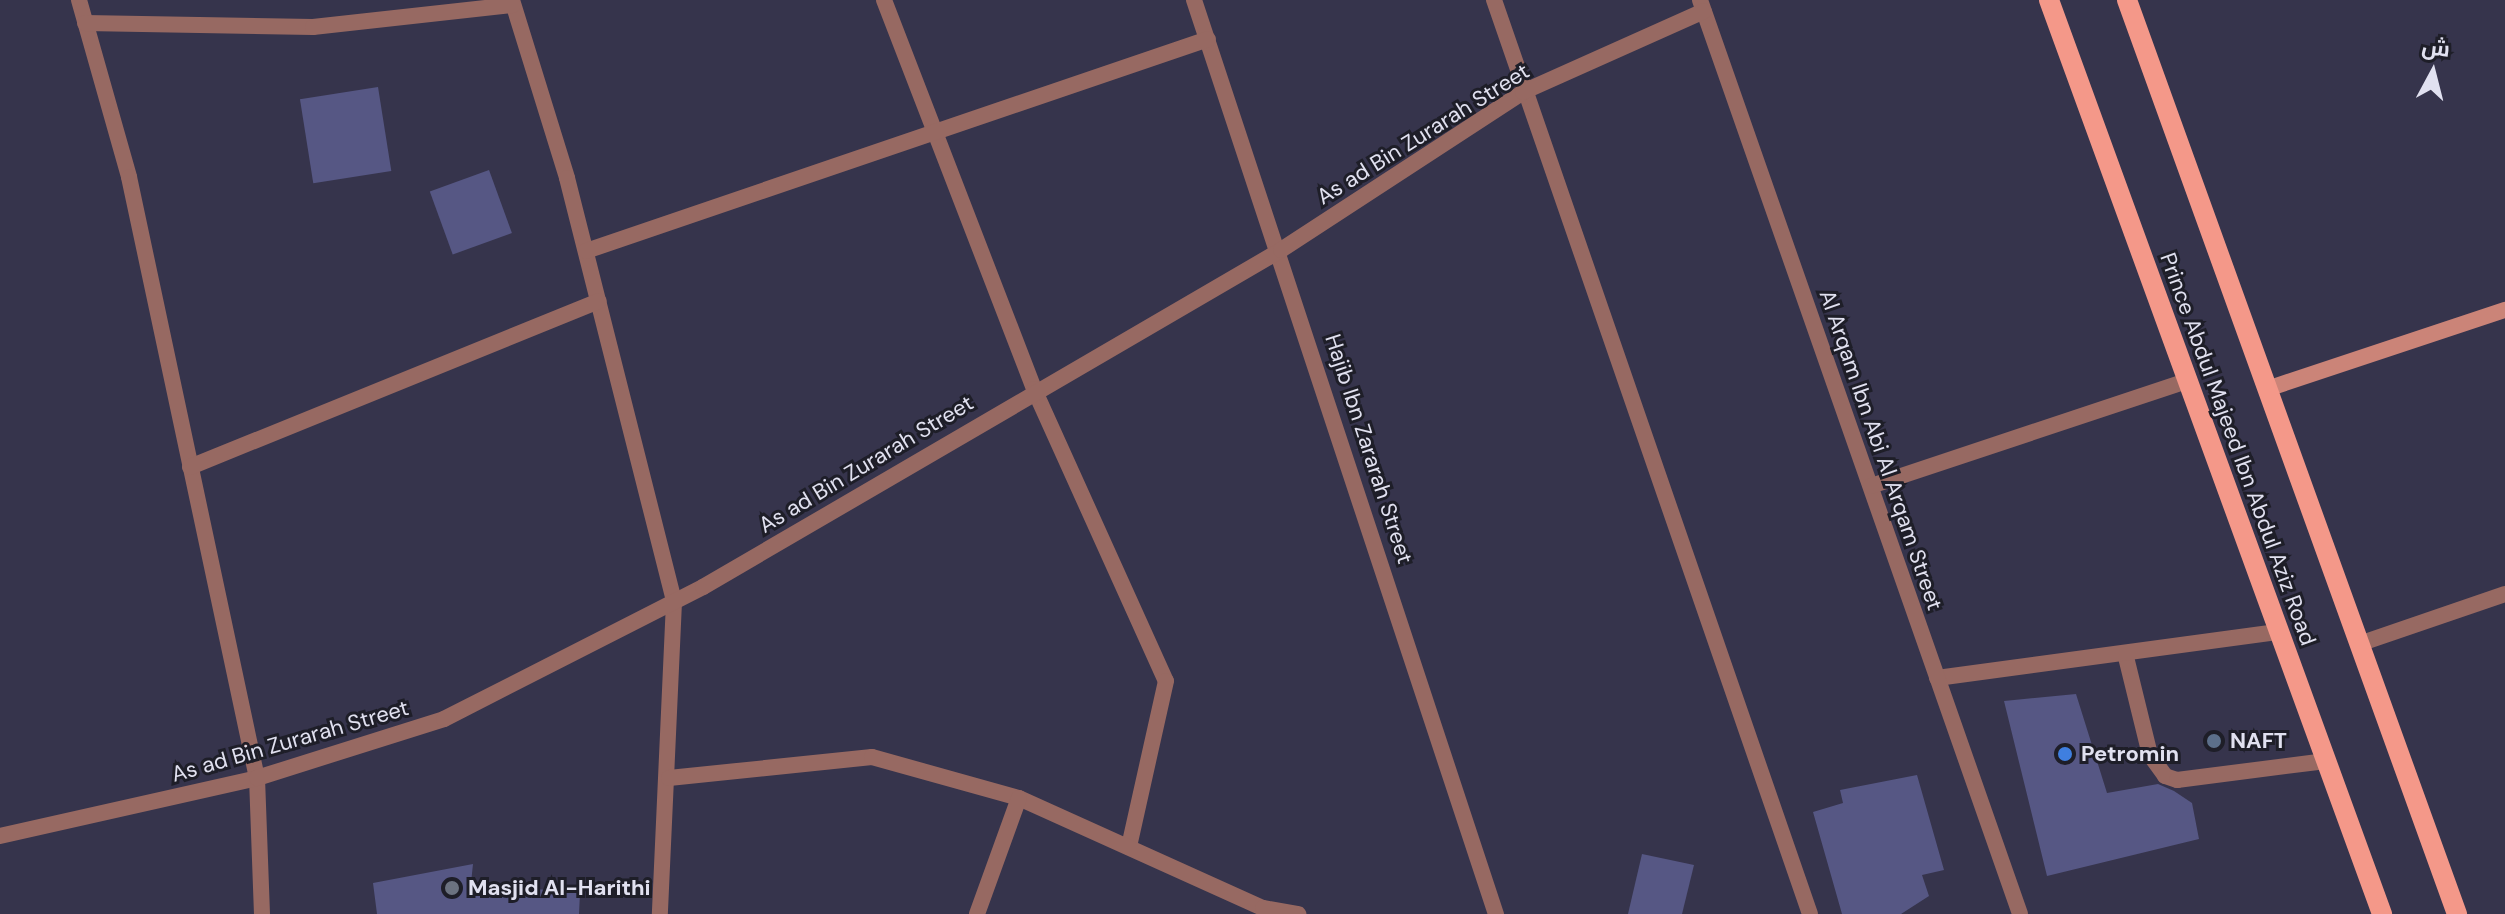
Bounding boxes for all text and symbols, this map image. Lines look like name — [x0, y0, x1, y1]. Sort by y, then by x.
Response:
north arrow — [2393, 32, 2473, 112]
text: ش — [2420, 32, 2452, 64]
street label: As ad Bin Zurarah Street — [1312, 58, 1534, 210]
street label: Prince Abdul Majeed Ibn Abdul Aziz Road — [2154, 249, 2322, 649]
street label: Al Arqam Ibn Abi Al Arqam Street — [1814, 286, 1948, 614]
street label: Hajib Ibn Zararah Street — [1319, 331, 1419, 567]
street label: As ad Bin Zurarah Street — [754, 389, 978, 539]
street label: As ad Bin Zurarah Street — [168, 694, 412, 788]
place label: NAFT — [2230, 728, 2287, 754]
marker: NAFT — [2205, 732, 2223, 750]
place label: Petromin — [2081, 741, 2179, 767]
marker: Petromin — [2056, 745, 2074, 763]
place label: Masjid Al-Harithi — [468, 875, 651, 901]
marker: Masjid Al-Harithi — [443, 879, 461, 897]

